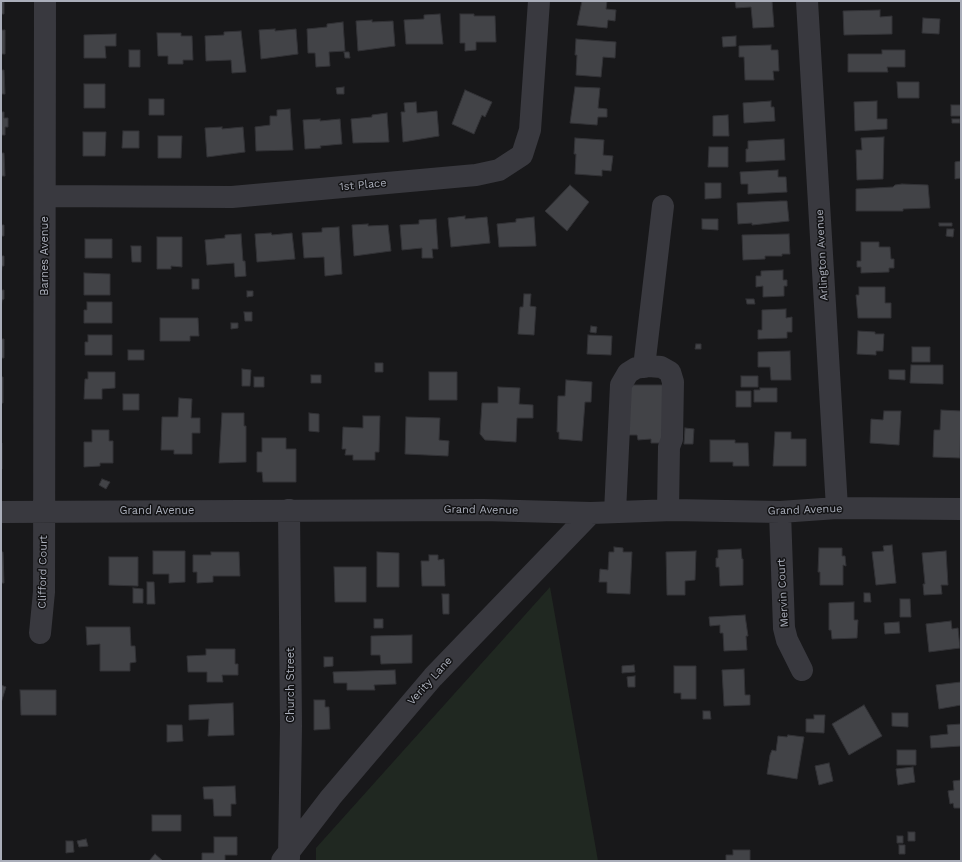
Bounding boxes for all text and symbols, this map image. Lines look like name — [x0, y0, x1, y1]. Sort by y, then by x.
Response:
street label: 1st Place — [339, 176, 387, 194]
street label: Arlington Avenue — [813, 209, 831, 301]
street label: Barnes Avenue — [38, 216, 52, 296]
street label: Grand Avenue — [767, 502, 843, 518]
street label: Grand Avenue — [443, 503, 519, 517]
street label: Grand Avenue — [120, 504, 194, 518]
street label: Clifford Court — [36, 535, 50, 609]
street label: Mervin Court — [775, 558, 791, 628]
street label: Church Street — [284, 647, 298, 723]
street label: Verity Lane — [405, 654, 455, 708]

